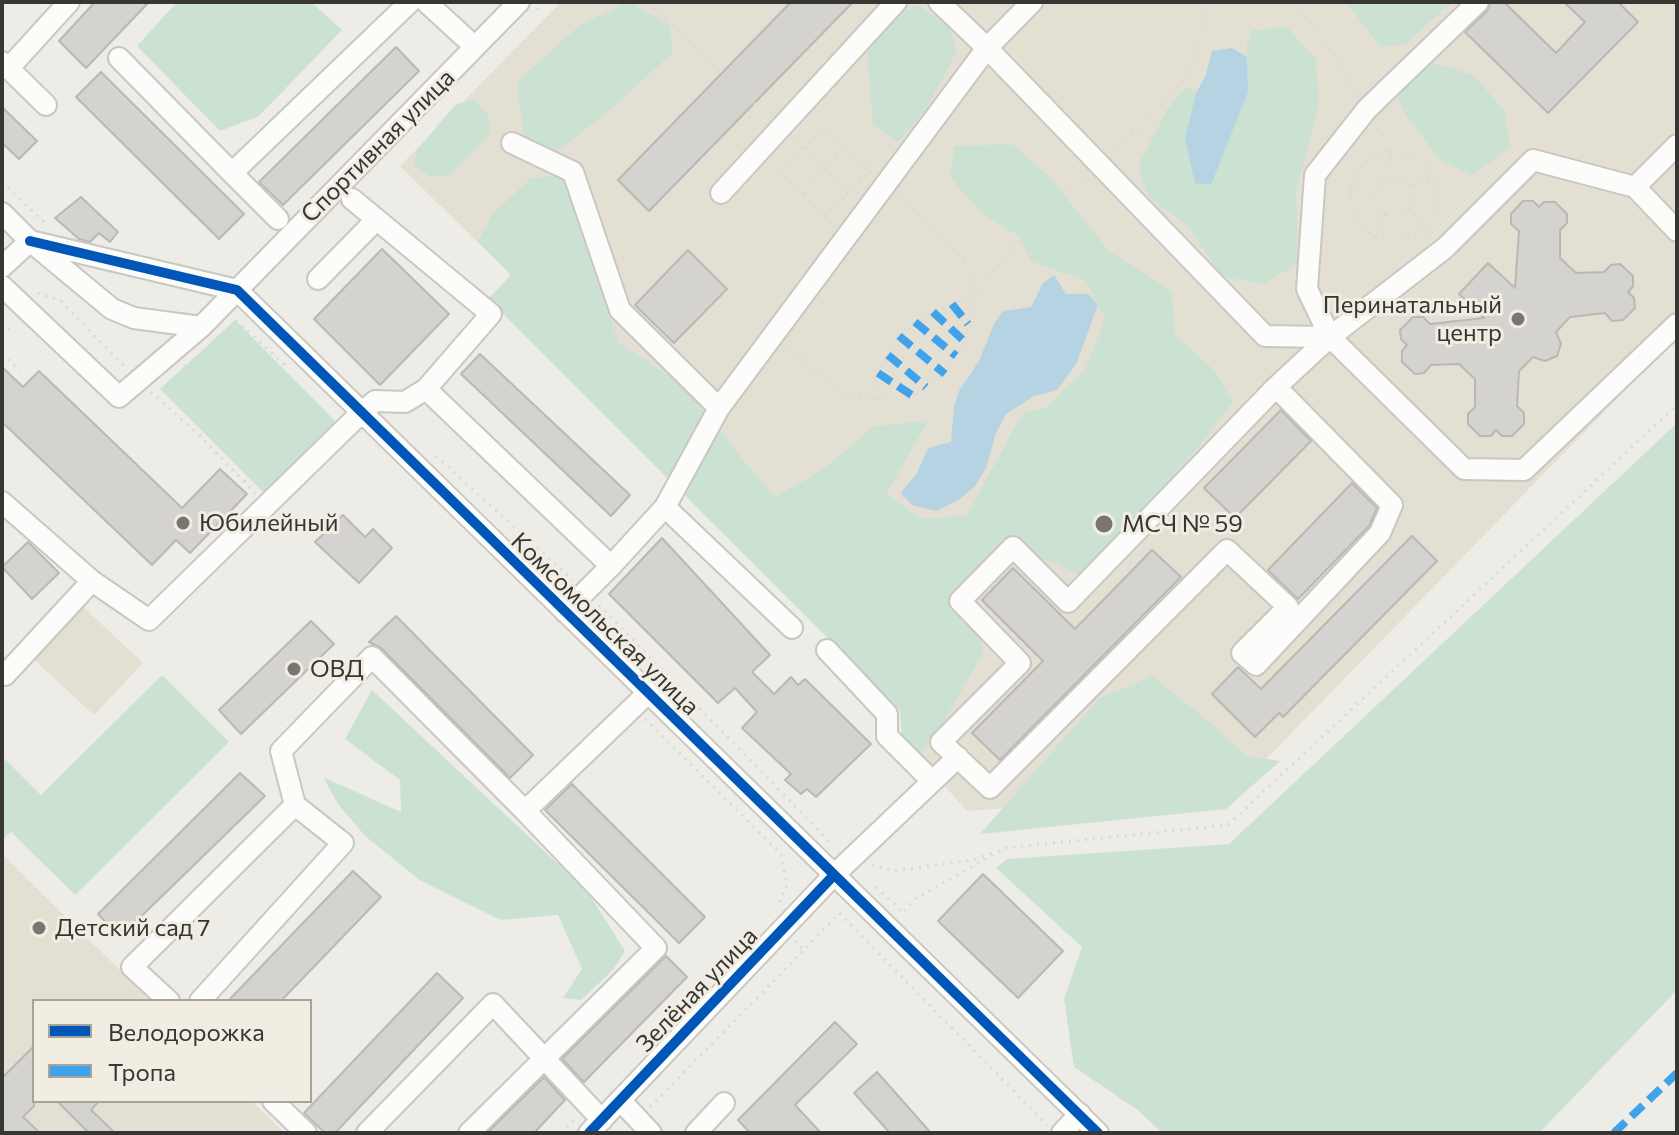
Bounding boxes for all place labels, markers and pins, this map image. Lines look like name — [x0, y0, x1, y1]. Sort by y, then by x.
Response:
place label: Перинатальный центр — [1323, 291, 1502, 347]
marker: Перинатальный центр — [1509, 310, 1527, 328]
place label: Юбилейный — [199, 509, 338, 537]
place label: МСЧ № 59 — [1122, 510, 1243, 538]
marker: МСЧ № 59 — [1093, 513, 1115, 535]
marker: Юбилейный — [174, 514, 192, 532]
place label: ОВД — [310, 655, 364, 683]
marker: ОВД — [285, 660, 303, 678]
place label: Детский сад 7 — [55, 914, 210, 942]
marker: Детский сад 7 — [30, 919, 48, 937]

